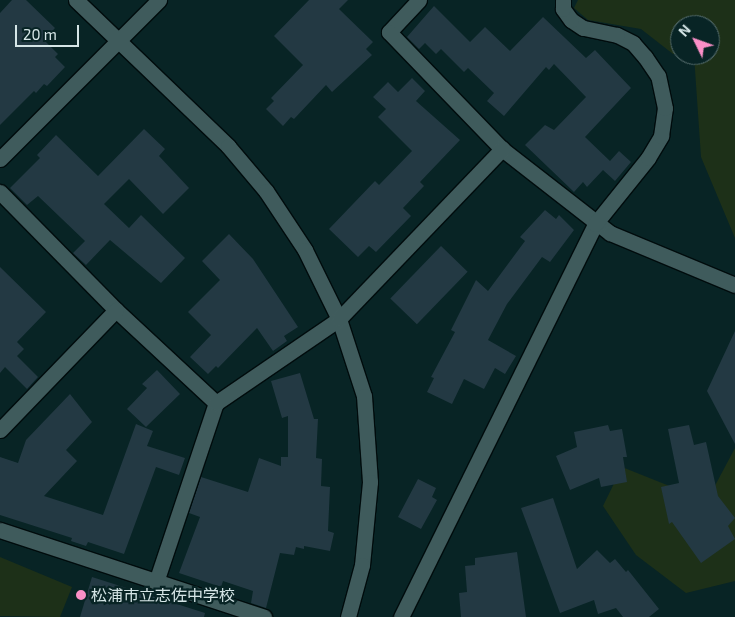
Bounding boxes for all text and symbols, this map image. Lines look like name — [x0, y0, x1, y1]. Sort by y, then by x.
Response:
scale bar — [18, 15, 81, 47]
north arrow — [670, 15, 720, 65]
text: N — [675, 21, 694, 40]
text: 20 m — [23, 25, 57, 43]
place label: 松浦市立志佐中学校 — [91, 585, 235, 605]
marker: 松浦市立志佐中学校 — [75, 589, 87, 601]

